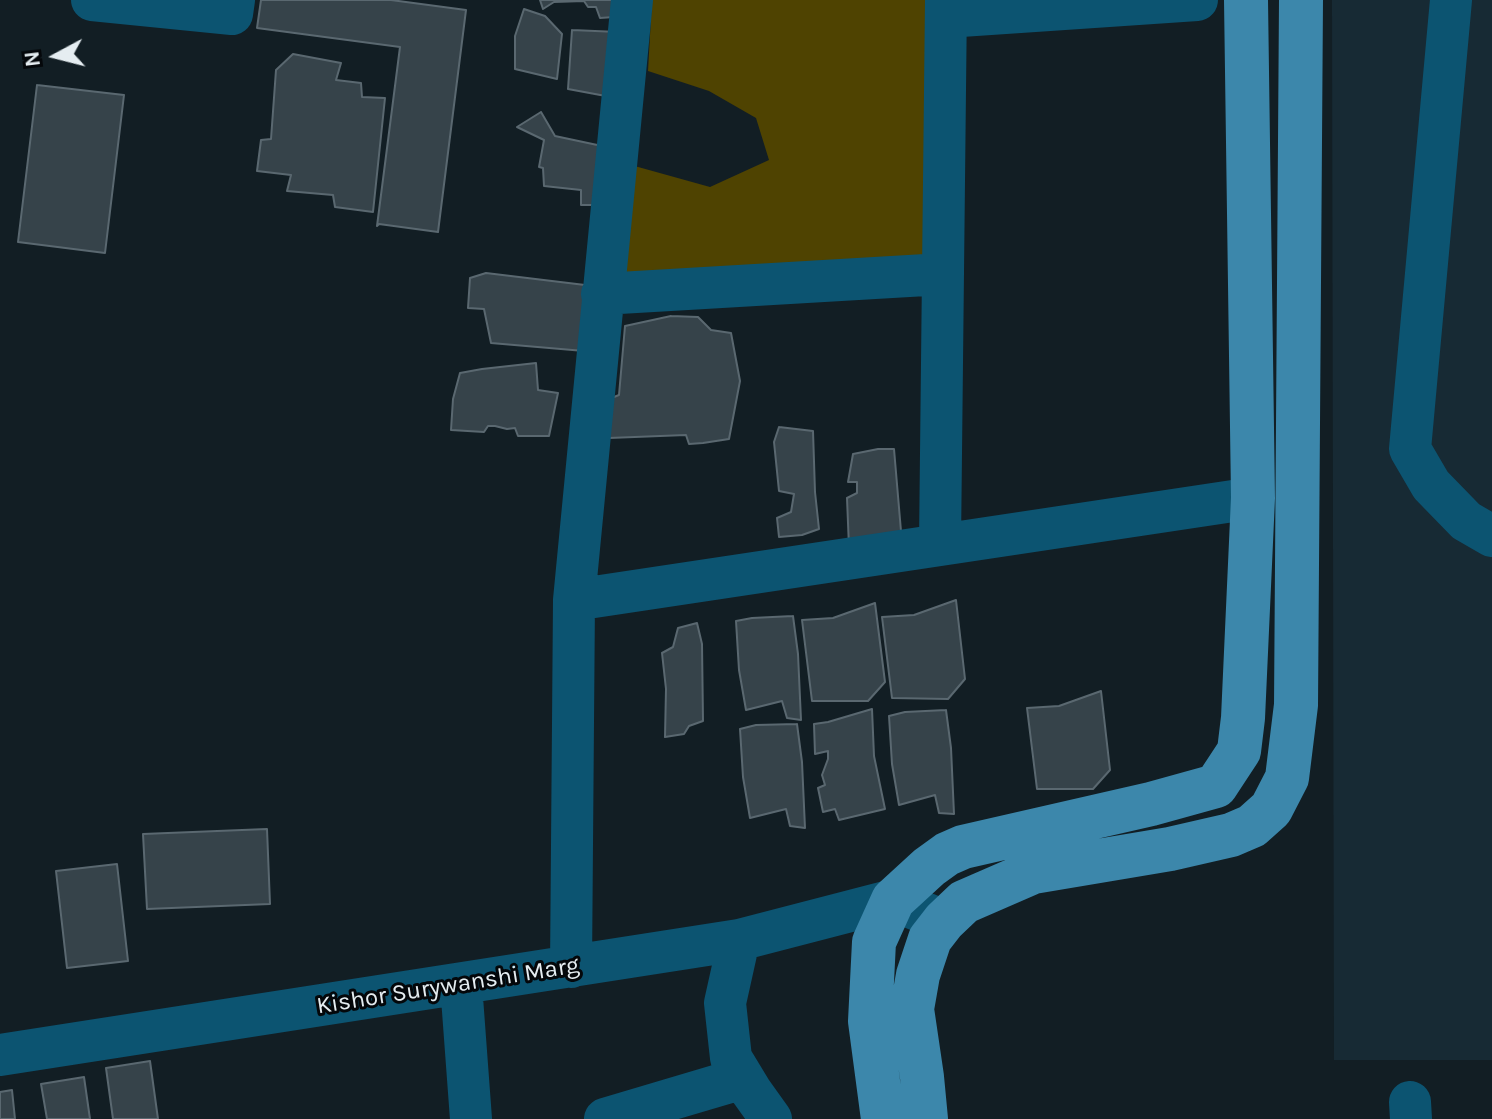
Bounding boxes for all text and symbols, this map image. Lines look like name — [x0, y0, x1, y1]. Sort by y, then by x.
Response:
north arrow — [16, 16, 96, 96]
text: N — [18, 50, 46, 68]
street label: Kishor Surywanshi Marg — [315, 951, 581, 1021]

